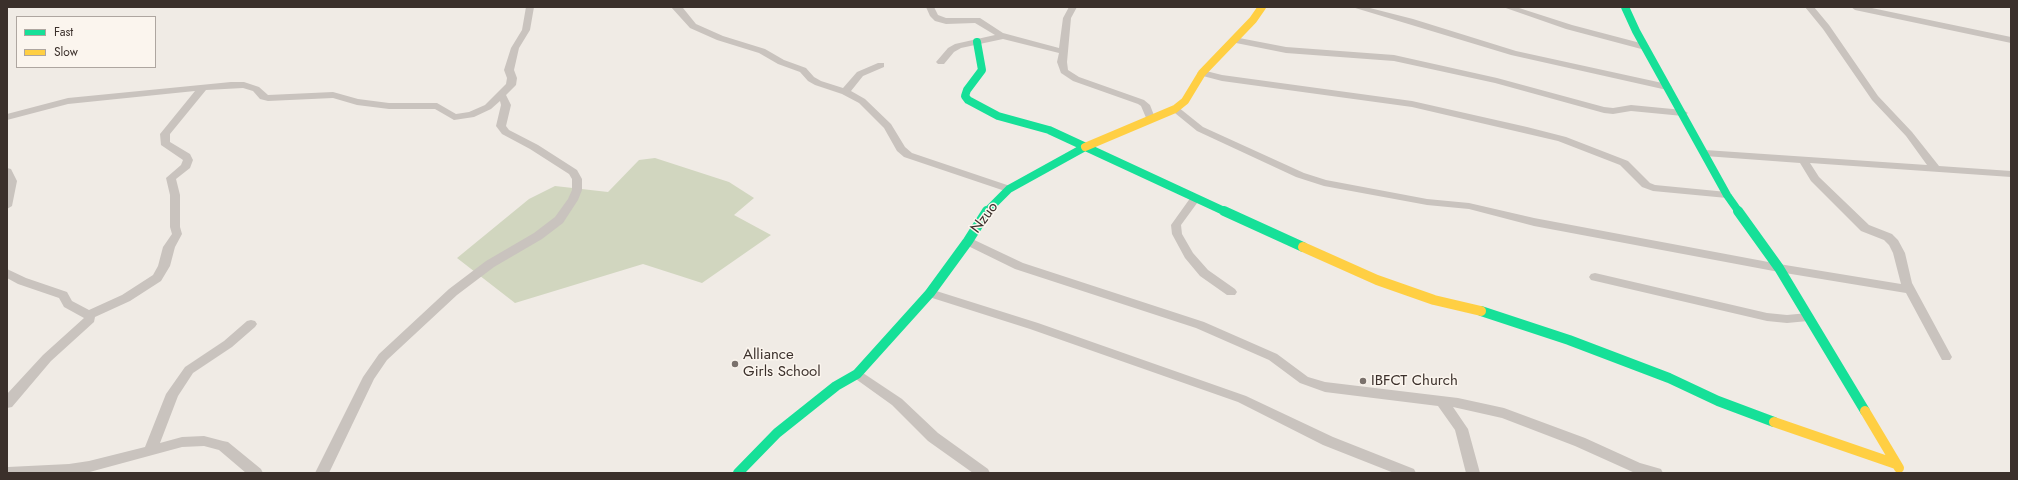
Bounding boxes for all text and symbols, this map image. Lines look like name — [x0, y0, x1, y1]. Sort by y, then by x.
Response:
legend — [16, 16, 156, 68]
text: Fast — [54, 23, 73, 41]
text: Slow — [54, 43, 78, 61]
street label: Nzuo — [967, 199, 1003, 237]
place label: Alliance Girls School — [743, 346, 821, 381]
marker: Alliance Girls School — [730, 359, 740, 369]
place label: IBFCT Church — [1371, 372, 1458, 390]
marker: IBFCT Church — [1358, 376, 1368, 386]

